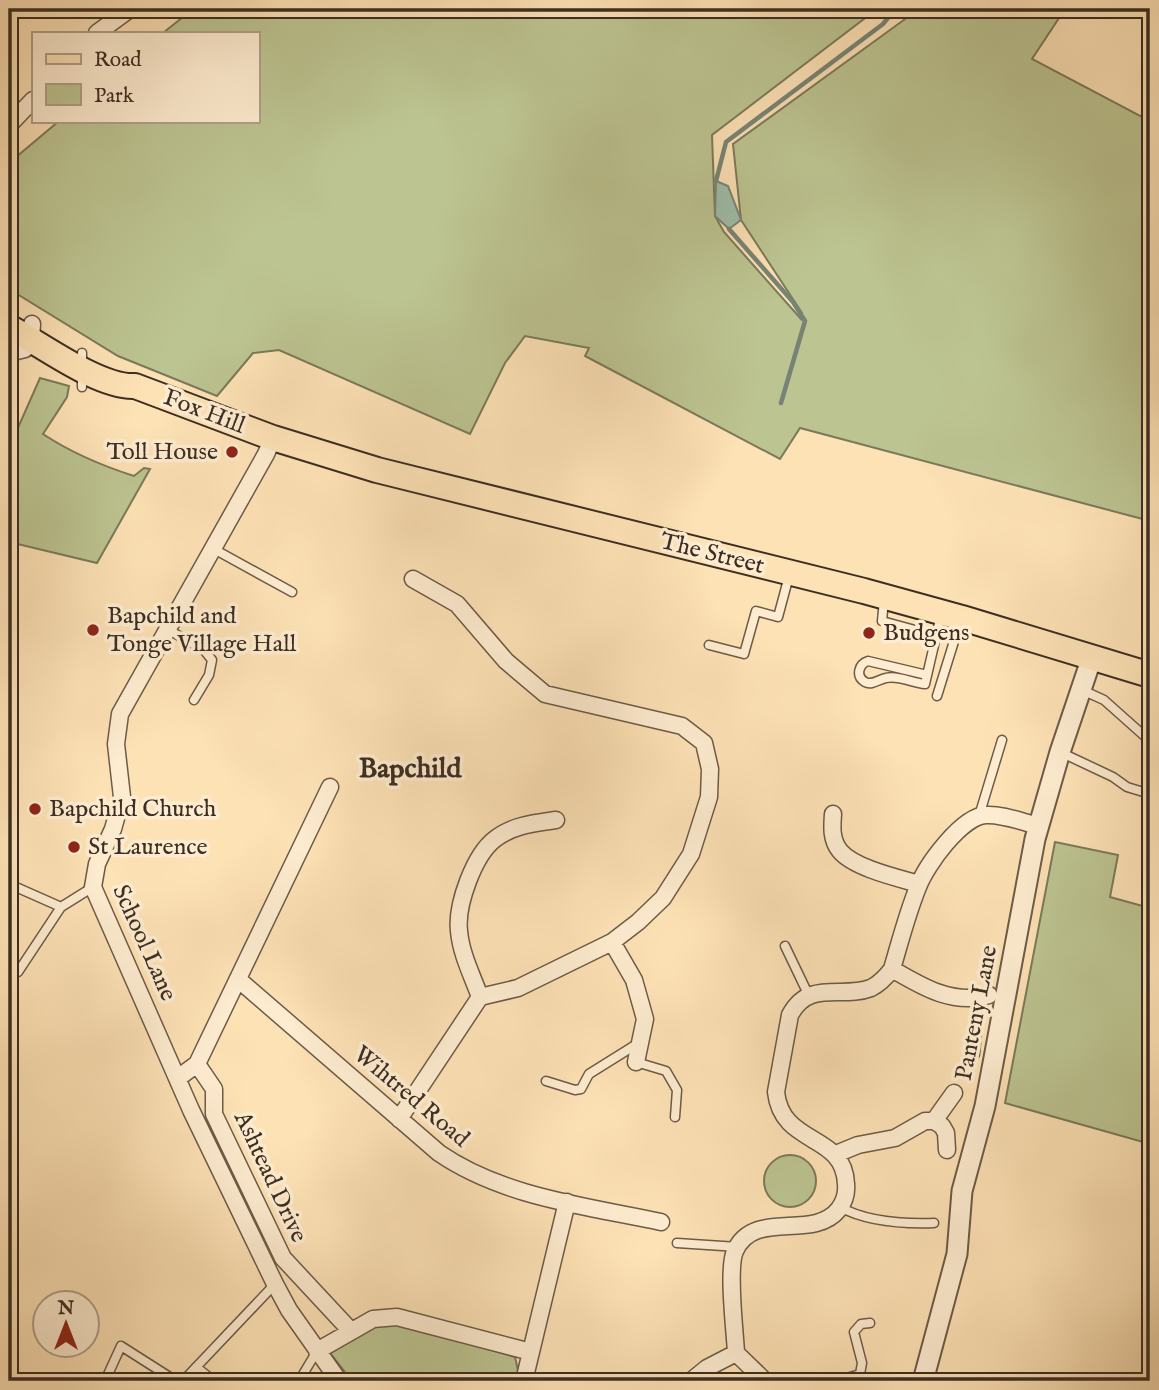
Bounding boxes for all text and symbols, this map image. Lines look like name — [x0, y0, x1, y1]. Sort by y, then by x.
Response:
legend — [32, 32, 259, 122]
text: Road — [94, 47, 142, 74]
text: Park — [94, 83, 135, 110]
street label: Fox Hill — [159, 382, 250, 442]
place label: Toll House — [106, 437, 218, 468]
marker: Toll House — [224, 444, 240, 460]
street label: The Street — [657, 526, 767, 582]
place label: Bapchild and Tonge Village Hall — [107, 601, 297, 660]
place label: Budgens — [883, 618, 969, 649]
marker: Bapchild and Tonge Village Hall — [85, 622, 101, 638]
marker: Budgens — [861, 625, 877, 641]
district label: Bapchild — [359, 752, 462, 787]
place label: Bapchild Church — [49, 794, 217, 825]
marker: Bapchild Church — [27, 801, 43, 817]
place label: St Laurence — [88, 832, 208, 863]
marker: St Laurence — [66, 839, 82, 855]
street label: School Lane — [105, 880, 183, 1006]
street label: Panteny Lane — [949, 943, 1005, 1083]
street label: Wihtred Road — [347, 1039, 476, 1155]
street label: Ashtead Drive — [226, 1106, 314, 1247]
north arrow — [32, 1288, 102, 1358]
text: N — [57, 1297, 75, 1321]

